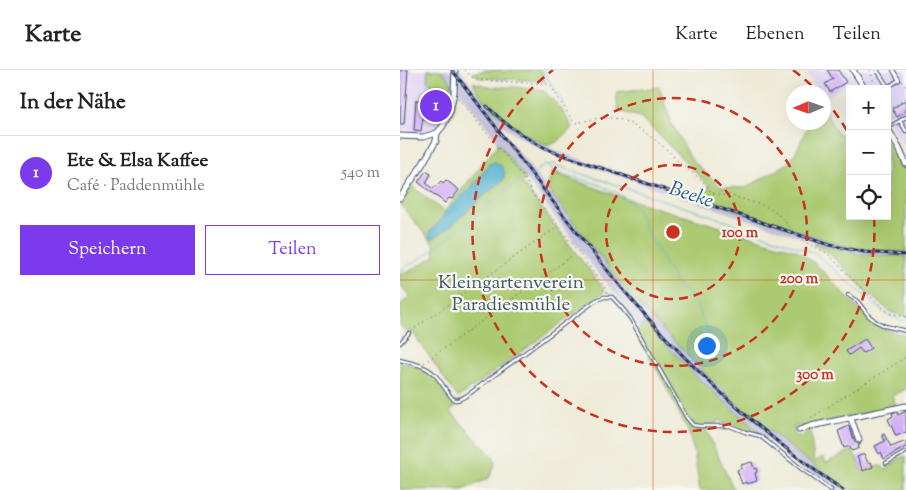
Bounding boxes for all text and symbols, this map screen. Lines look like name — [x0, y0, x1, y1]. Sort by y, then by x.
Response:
text: Karte — [25, 18, 82, 52]
text: Karte — [675, 22, 718, 48]
text: Ebenen — [746, 22, 805, 48]
text: Teilen — [833, 22, 881, 48]
north arrow — [786, 85, 831, 130]
map controls — [846, 85, 891, 220]
button: + — [846, 85, 891, 130]
pin: 1 — [420, 87, 452, 125]
text: In der Nähe — [20, 88, 126, 118]
button: − — [846, 130, 891, 175]
text: Ete & Elsa Kaffee — [67, 148, 208, 175]
text: 1 — [33, 162, 39, 185]
text: 540 m — [342, 162, 380, 185]
text: Café · Paddenmühle — [67, 175, 205, 198]
water label: Beeke — [665, 175, 717, 217]
button: locate — [846, 175, 891, 220]
centre of rings — [664, 223, 682, 241]
text: 100 m — [722, 223, 759, 244]
button: Speichern — [20, 225, 195, 275]
button: Teilen — [205, 225, 380, 275]
text: 200 m — [780, 269, 819, 290]
park label: Kleingartenverein Paradiesmühle — [438, 270, 584, 319]
your location — [694, 333, 720, 359]
text: 300 m — [796, 365, 834, 386]

